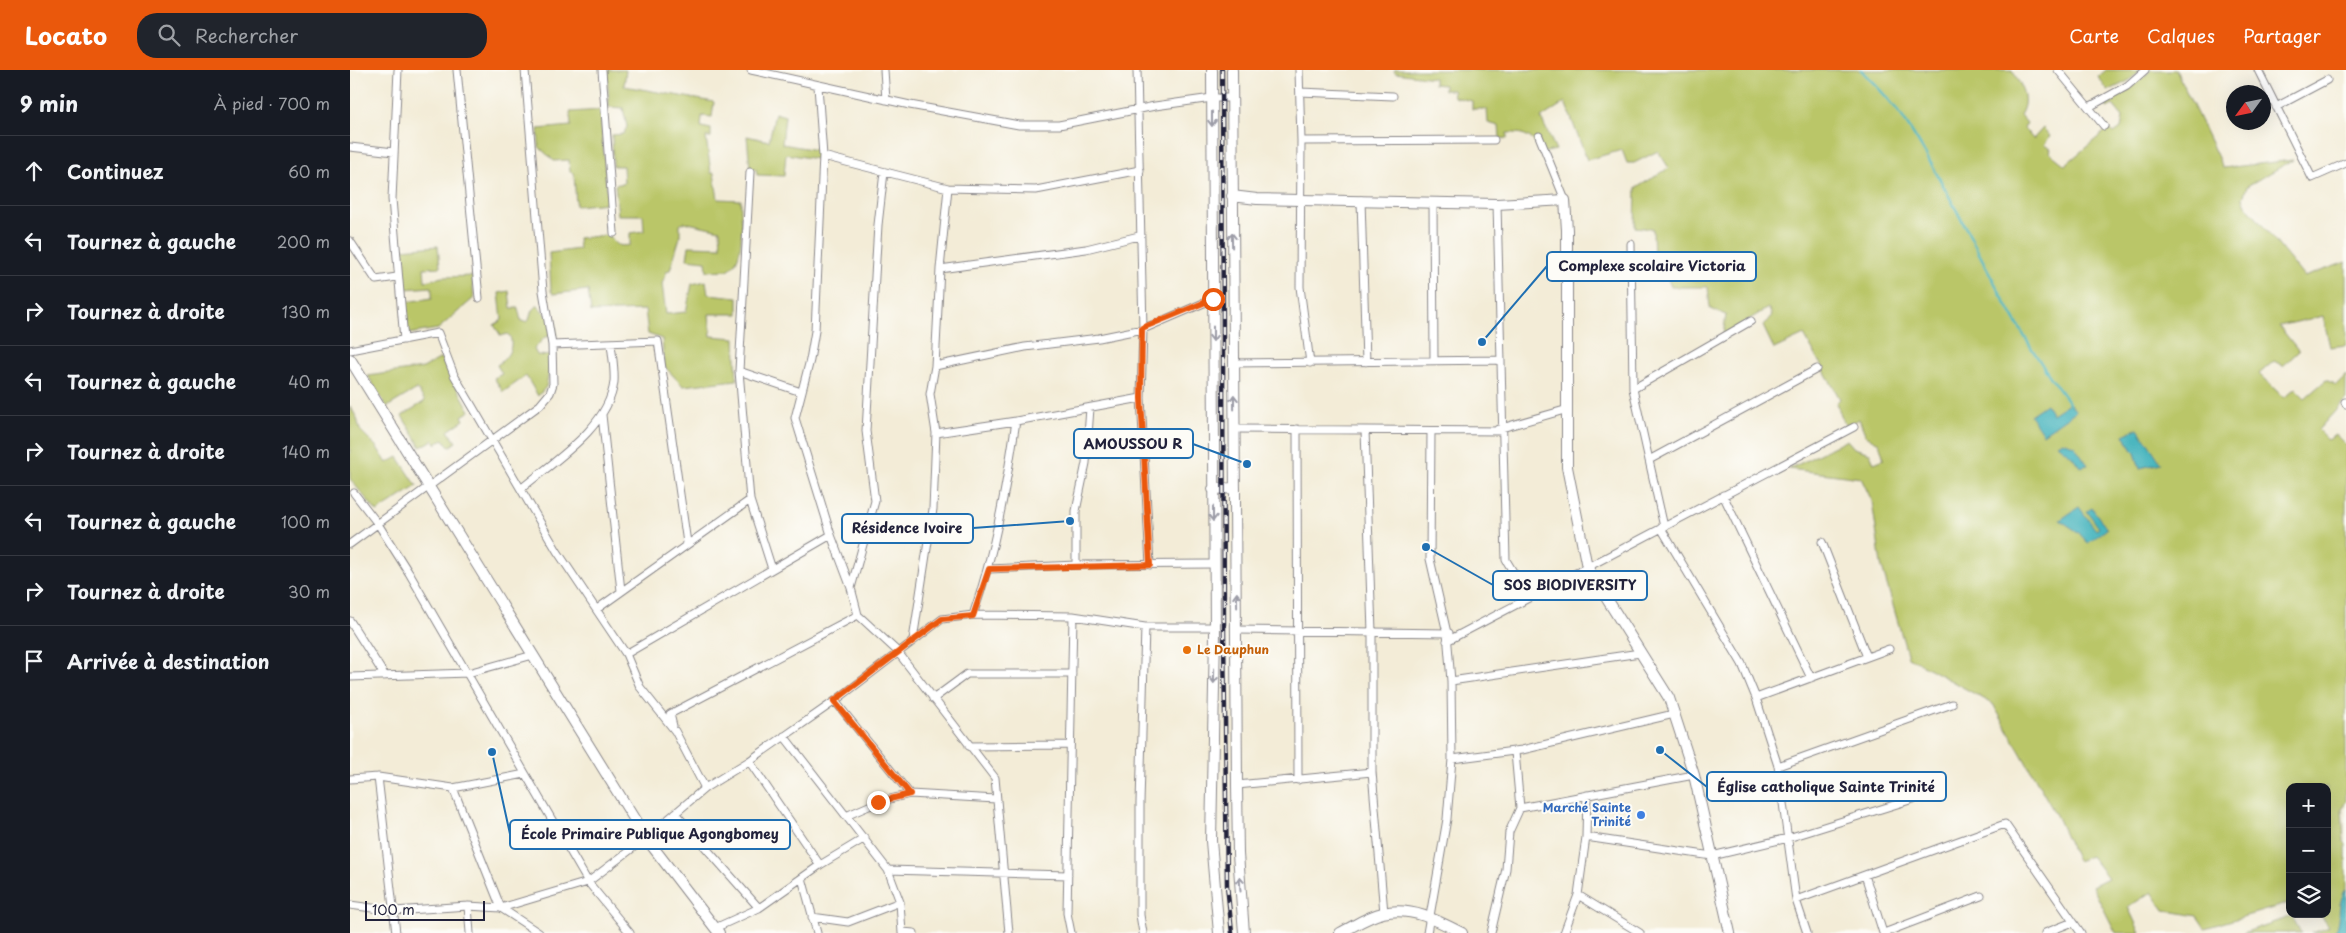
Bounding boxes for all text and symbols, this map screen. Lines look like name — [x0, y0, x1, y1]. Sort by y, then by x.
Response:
search box — [137, 13, 487, 58]
text: Locato — [25, 17, 107, 53]
icon: search — [155, 21, 183, 49]
text: Rechercher — [195, 21, 298, 49]
text: Carte — [2069, 22, 2119, 49]
text: Calques — [2147, 22, 2215, 49]
text: Partager — [2243, 22, 2321, 49]
north arrow — [2226, 85, 2271, 130]
text: 9 min — [20, 87, 78, 119]
text: À pied · 700 m — [214, 91, 330, 115]
one-way arrow — [1207, 110, 1217, 126]
icon: ahead — [20, 157, 48, 185]
text: Continuez — [67, 157, 164, 185]
text: 60 m — [288, 159, 330, 183]
icon: left — [20, 227, 48, 255]
text: Tournez à gauche — [67, 227, 236, 255]
text: 200 m — [277, 229, 330, 253]
one-way arrow — [1227, 232, 1237, 248]
callout: Complexe scolaire Victoria — [1547, 252, 1756, 281]
text: Complexe scolaire Victoria — [1558, 255, 1746, 276]
route start — [1202, 288, 1225, 311]
icon: right — [20, 297, 48, 325]
text: Tournez à droite — [67, 297, 225, 325]
text: 130 m — [282, 299, 330, 323]
one-way arrow — [1208, 325, 1218, 341]
icon: left — [20, 367, 48, 395]
text: Tournez à gauche — [67, 367, 236, 395]
text: 40 m — [288, 369, 330, 393]
one-way arrow — [1229, 394, 1239, 410]
callout: AMOUSSOU R — [1074, 429, 1193, 458]
text: AMOUSSOU R — [1083, 433, 1183, 454]
icon: right — [20, 437, 48, 465]
text: Tournez à droite — [67, 437, 225, 465]
text: 140 m — [282, 439, 330, 463]
one-way arrow — [1208, 505, 1218, 521]
icon: left — [20, 507, 48, 535]
text: Tournez à gauche — [67, 507, 236, 535]
text: 100 m — [281, 509, 330, 533]
callout: Résidence Ivoire — [842, 514, 973, 543]
text: Résidence Ivoire — [852, 517, 962, 538]
callout: SOS BIODIVERSITY — [1493, 571, 1647, 600]
text: SOS BIODIVERSITY — [1504, 574, 1637, 595]
icon: right — [20, 577, 48, 605]
text: Tournez à droite — [67, 577, 225, 605]
text: 30 m — [288, 579, 330, 603]
one-way arrow — [1232, 592, 1241, 608]
place label: Le Dauphun — [1197, 640, 1269, 658]
marker: Le Dauphun — [1181, 644, 1193, 656]
icon: arrive — [20, 647, 48, 675]
text: Arrivée à destination — [67, 647, 270, 675]
one-way arrow — [1209, 668, 1219, 684]
callout: Église catholique Sainte Trinité — [1707, 772, 1946, 801]
text: Église catholique Sainte Trinité — [1717, 776, 1935, 797]
map controls — [2286, 783, 2331, 918]
button: + — [2286, 783, 2331, 828]
route end — [867, 791, 890, 814]
place label: Marché Sainte Trinité — [1543, 798, 1631, 830]
marker: Marché Sainte Trinité — [1635, 809, 1647, 821]
callout: École Primaire Publique Agongbomey — [510, 820, 790, 849]
text: École Primaire Publique Agongbomey — [521, 823, 779, 844]
button: − — [2286, 828, 2331, 873]
button: layers — [2286, 873, 2331, 918]
one-way arrow — [1236, 877, 1245, 893]
scale bar — [365, 898, 485, 921]
text: 100 m — [372, 899, 415, 920]

